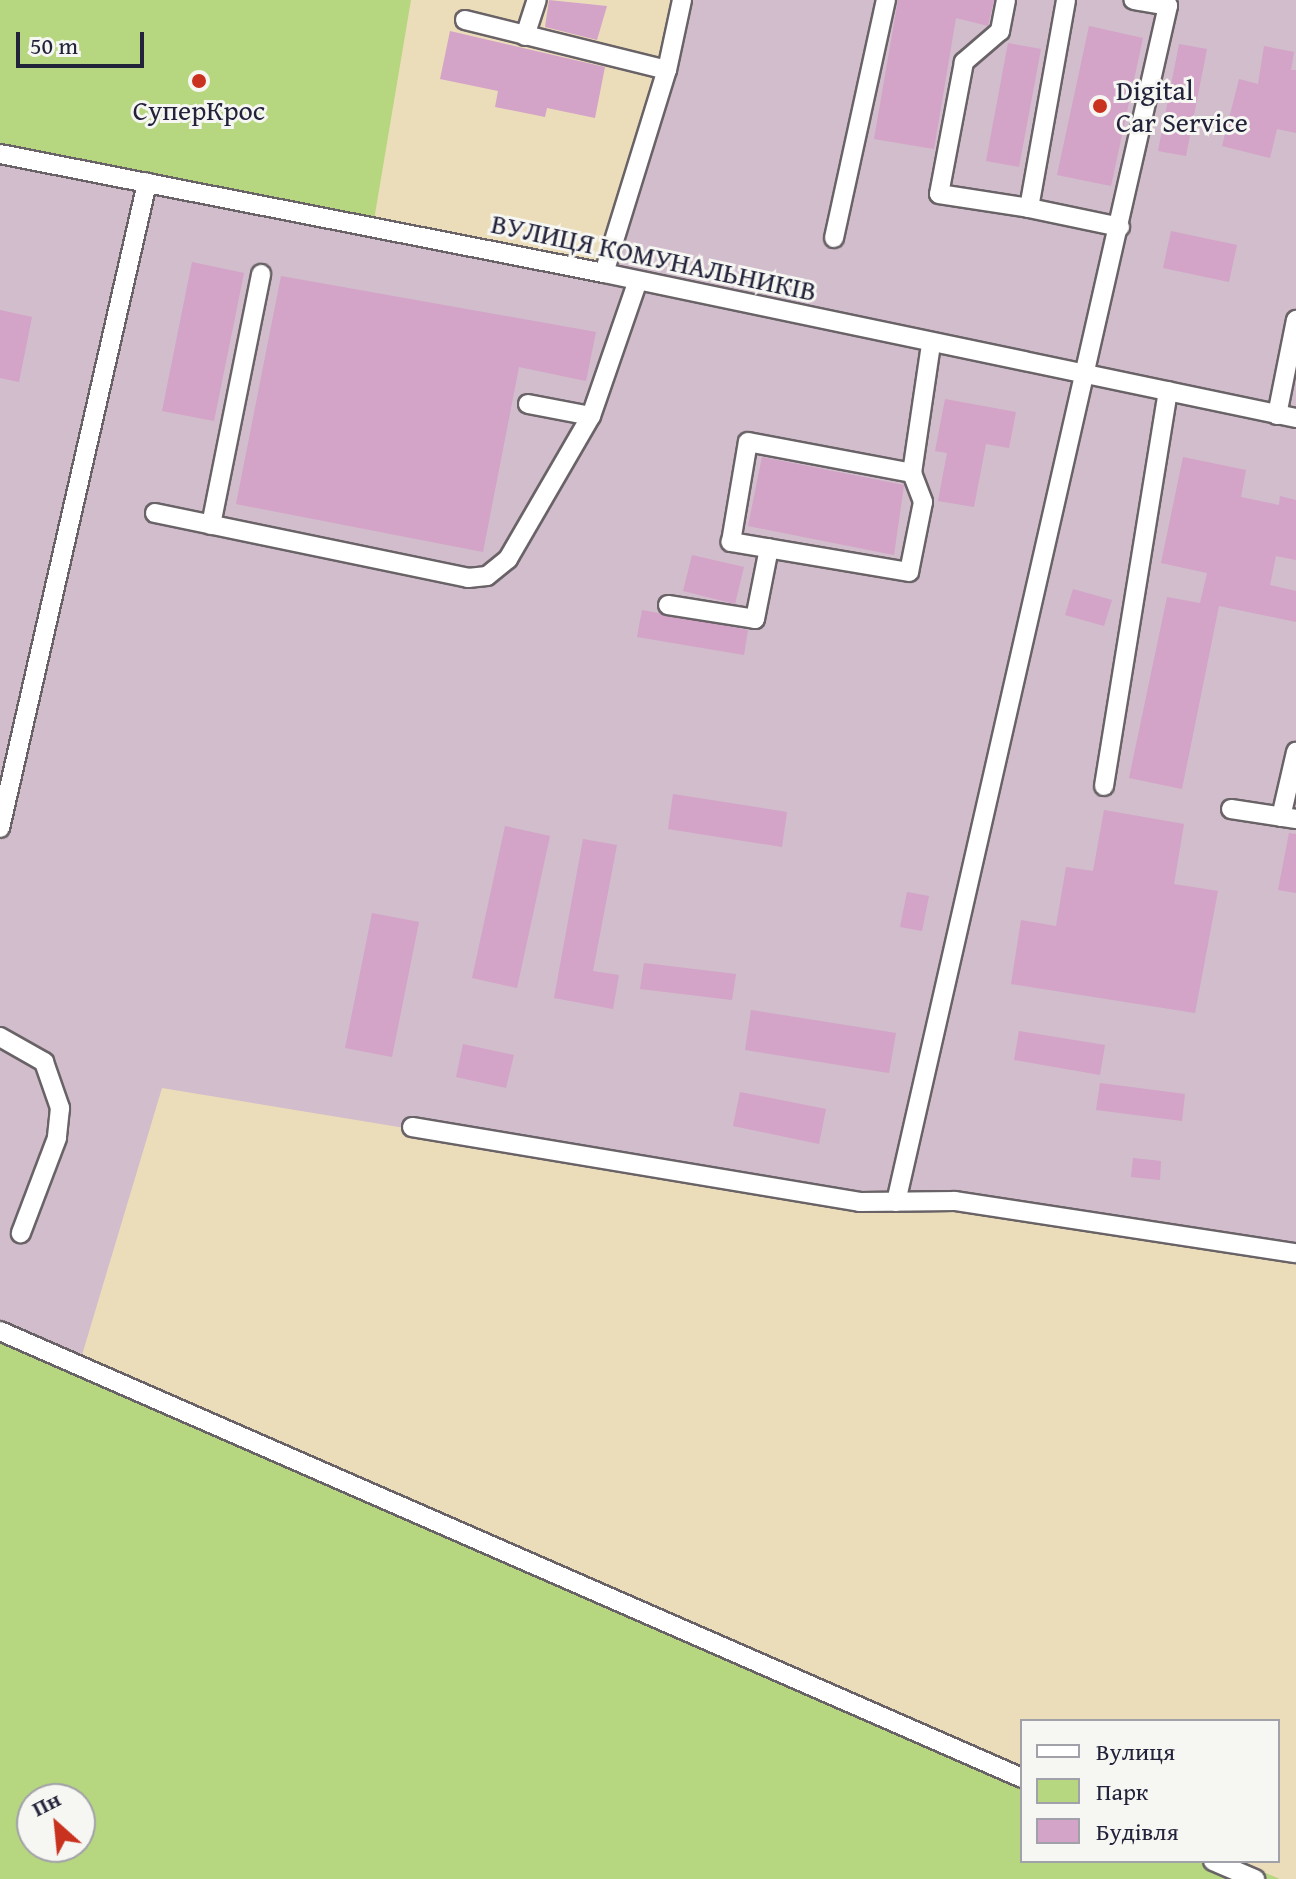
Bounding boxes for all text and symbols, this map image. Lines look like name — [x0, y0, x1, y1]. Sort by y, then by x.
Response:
scale bar — [20, 16, 148, 66]
text: 50 m — [30, 28, 78, 63]
marker: СуперКрос — [190, 72, 208, 90]
place label: Digital Car Service — [1116, 73, 1248, 139]
place label: СуперКрос — [133, 93, 265, 127]
marker: Digital Car Service — [1091, 97, 1109, 115]
street label: ВУЛИЦЯ КОМУНАЛЬНИКІВ — [488, 206, 820, 308]
legend — [1020, 1719, 1280, 1863]
text: Вулиця — [1096, 1734, 1175, 1769]
text: Парк — [1096, 1774, 1148, 1809]
north arrow — [16, 1783, 96, 1863]
text: Пн — [26, 1783, 66, 1824]
text: Будівля — [1096, 1814, 1179, 1849]

